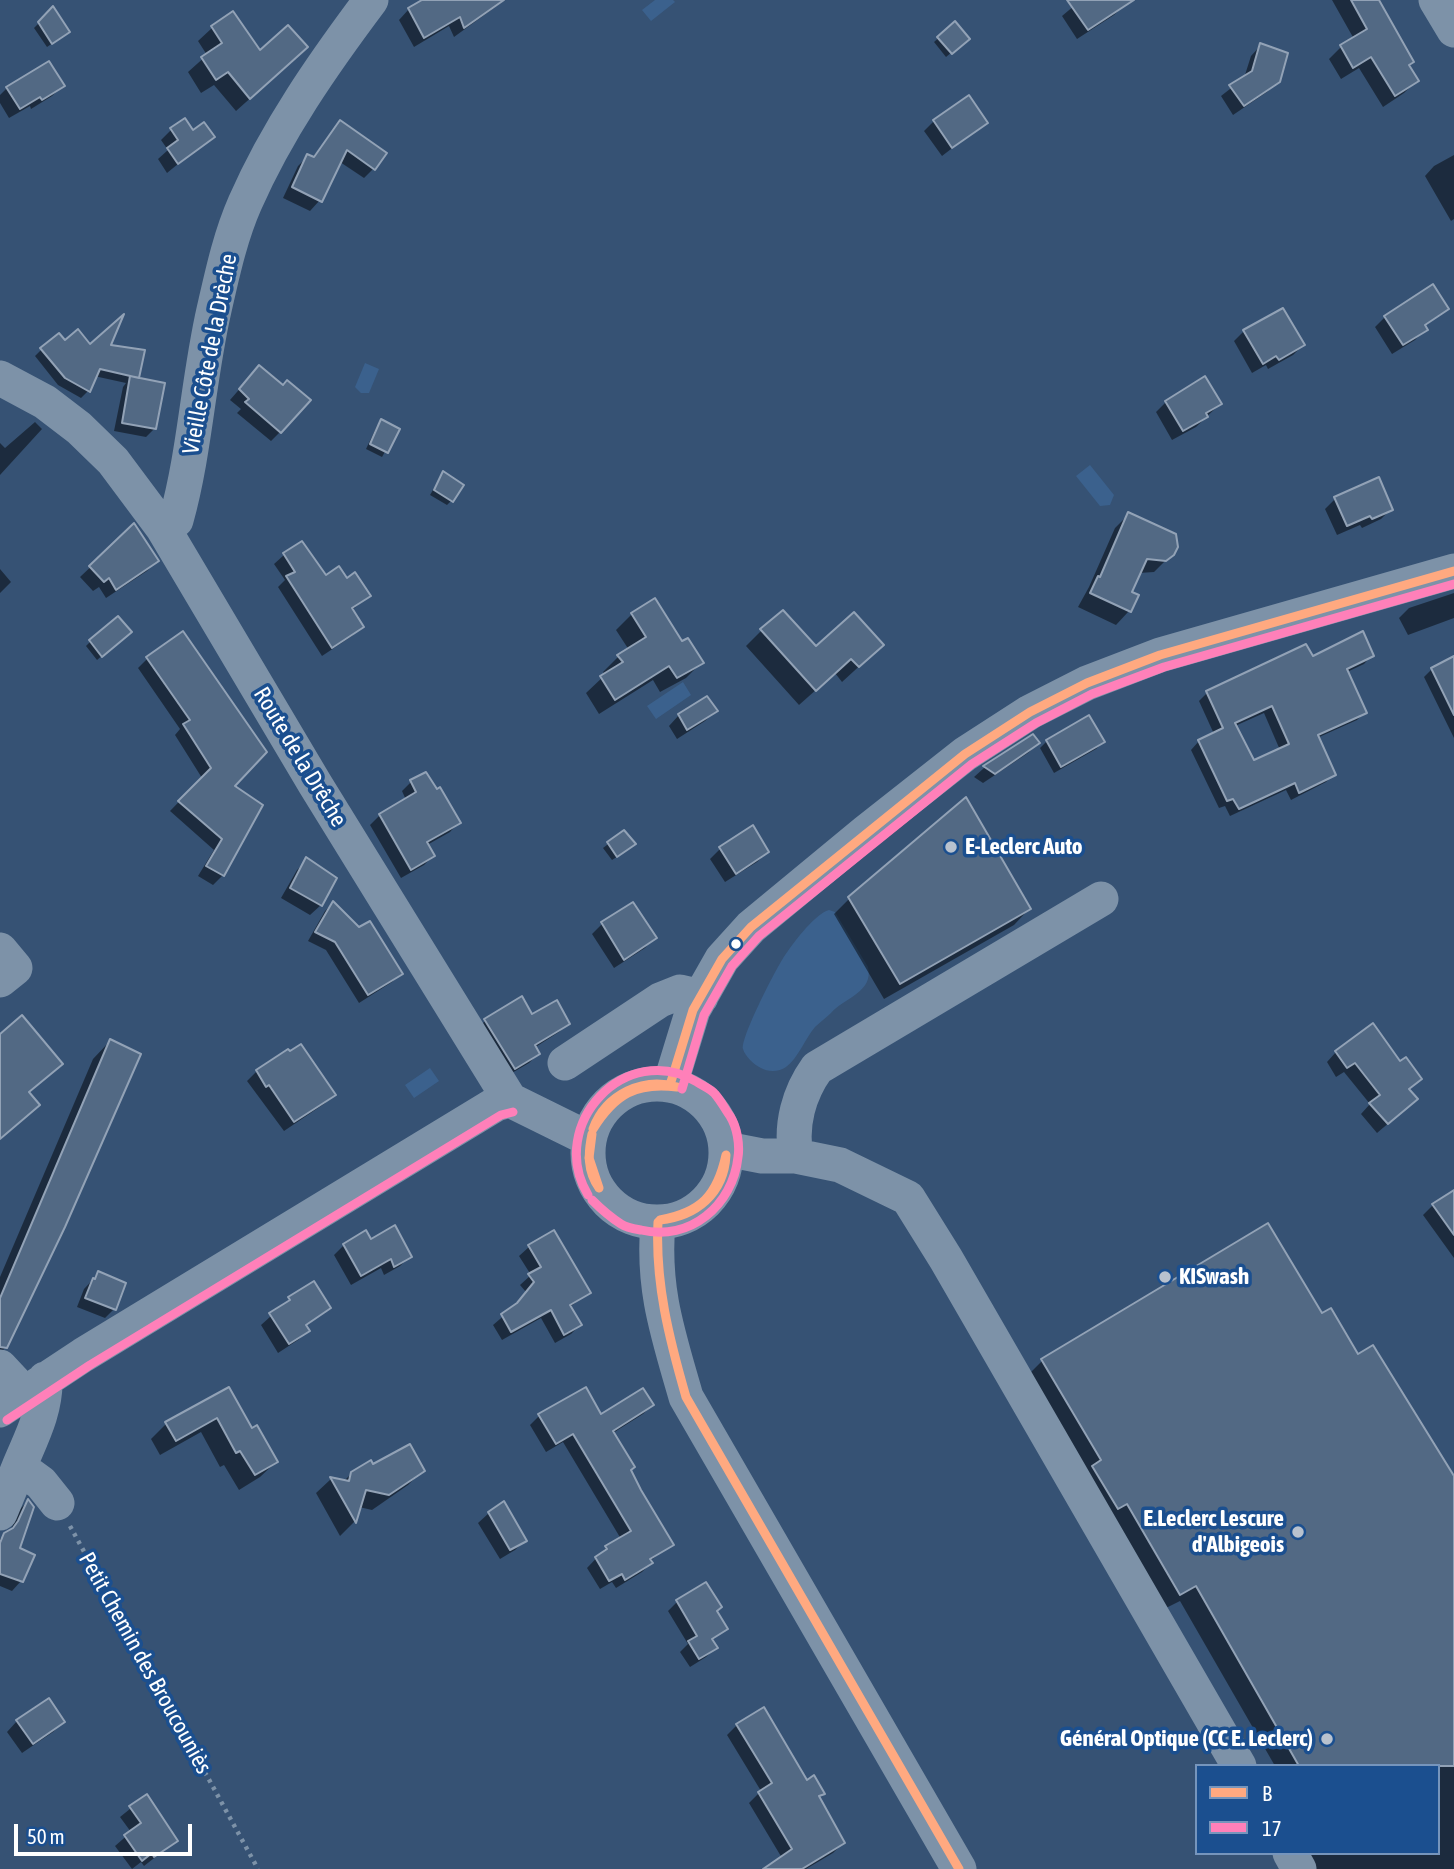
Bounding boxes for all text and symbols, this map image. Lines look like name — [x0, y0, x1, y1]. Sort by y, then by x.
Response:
street label: Vieille Côte de la Drèche — [177, 251, 243, 457]
street label: Route de la Drêche — [247, 682, 353, 832]
place label: E-Leclerc Auto — [965, 833, 1083, 861]
marker: E-Leclerc Auto — [943, 839, 959, 855]
unlabelled marker — [729, 937, 743, 951]
place label: KISwash — [1179, 1263, 1249, 1291]
marker: KISwash — [1157, 1269, 1173, 1285]
place label: E.Leclerc Lescure d'Albigeois — [1143, 1505, 1284, 1559]
marker: E.Leclerc Lescure d'Albigeois — [1290, 1524, 1306, 1540]
street label: Petit Chemin des Broucouniès — [73, 1547, 217, 1779]
place label: Général Optique (CC E. Leclerc) — [1060, 1725, 1313, 1753]
marker: Général Optique (CC E. Leclerc) — [1319, 1731, 1335, 1747]
legend — [1195, 1764, 1440, 1855]
text: B — [1262, 1781, 1272, 1805]
scale bar — [18, 1810, 196, 1854]
text: 17 — [1262, 1816, 1282, 1840]
text: 50 m — [27, 1824, 65, 1848]

